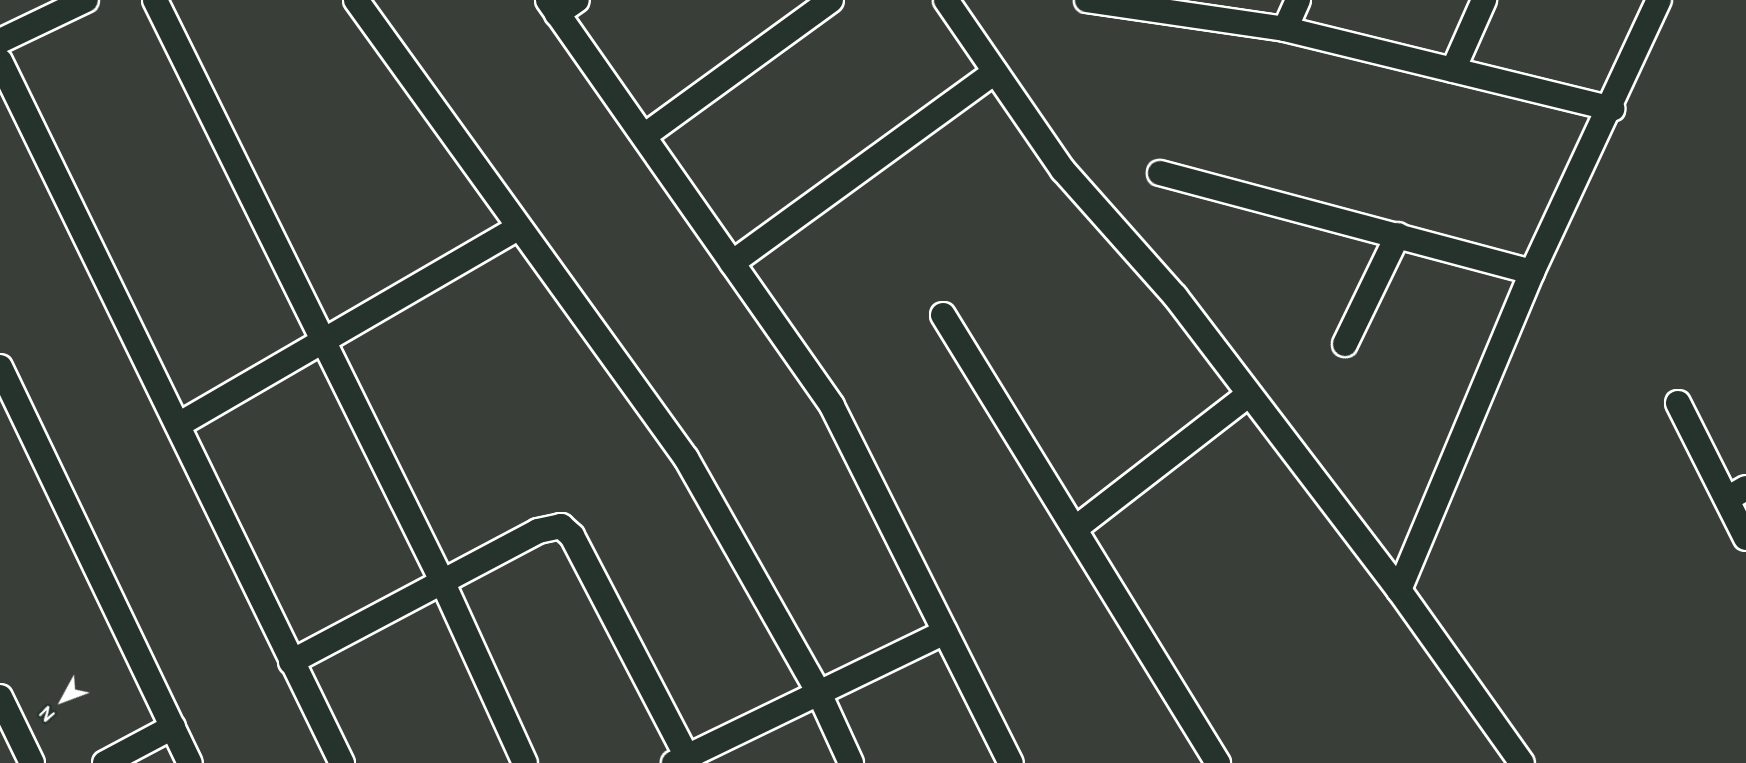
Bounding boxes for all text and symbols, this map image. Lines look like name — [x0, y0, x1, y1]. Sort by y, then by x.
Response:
north arrow — [28, 665, 98, 735]
text: N — [34, 701, 60, 727]

